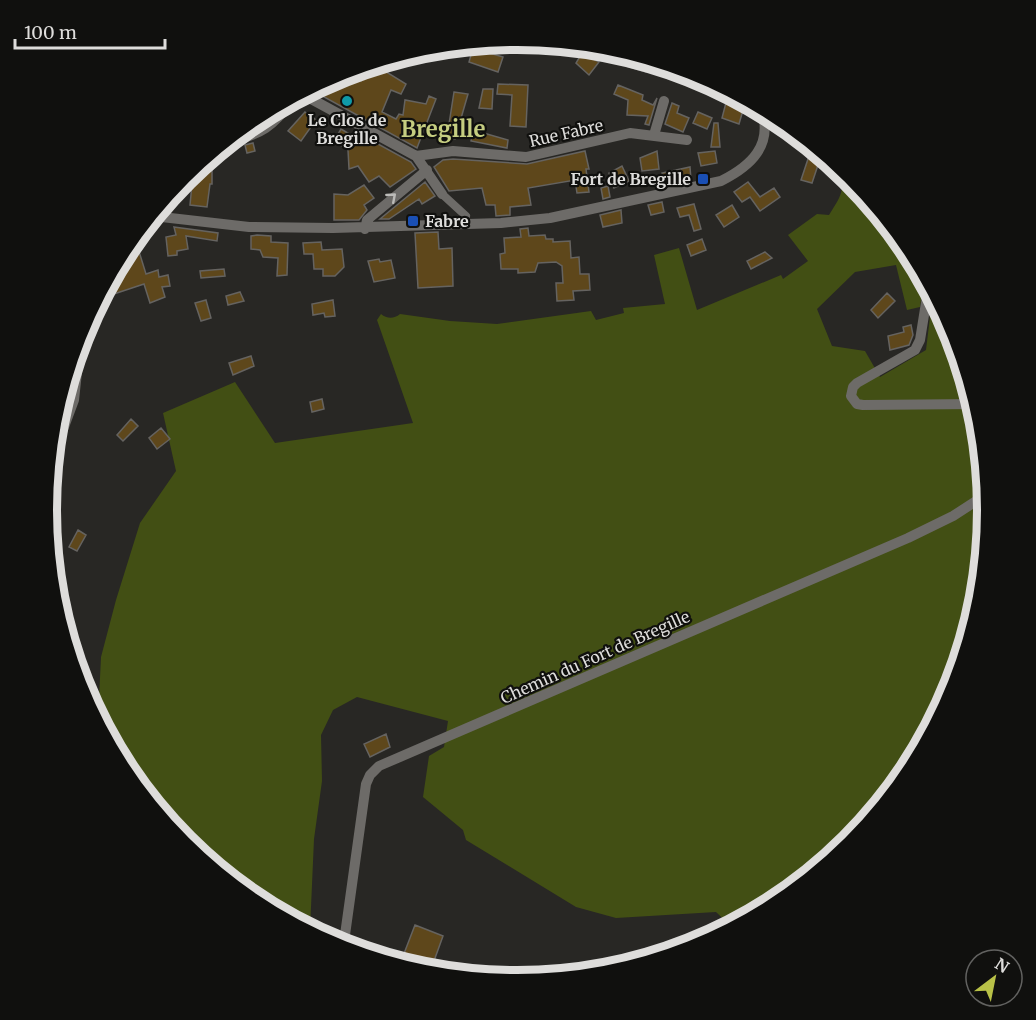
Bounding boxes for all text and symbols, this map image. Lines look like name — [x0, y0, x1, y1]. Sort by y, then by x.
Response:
scale bar — [15, 12, 165, 50]
text: 100 m — [24, 21, 77, 44]
marker: Le Clos de Bregille — [340, 94, 354, 108]
place label: Le Clos de Bregille — [308, 110, 387, 148]
district label: Bregille — [401, 115, 485, 143]
street label: Rue Fabre — [527, 115, 605, 151]
place label: Fort de Bregille — [570, 169, 691, 189]
marker: Fort de Bregille — [696, 172, 710, 186]
one-way arrow — [386, 193, 396, 204]
place label: Fabre — [425, 211, 469, 231]
marker: Fabre — [406, 214, 420, 228]
street label: Chemin du Fort de Bregille — [497, 606, 693, 708]
north arrow — [964, 948, 1024, 1008]
text: N — [991, 953, 1013, 977]

